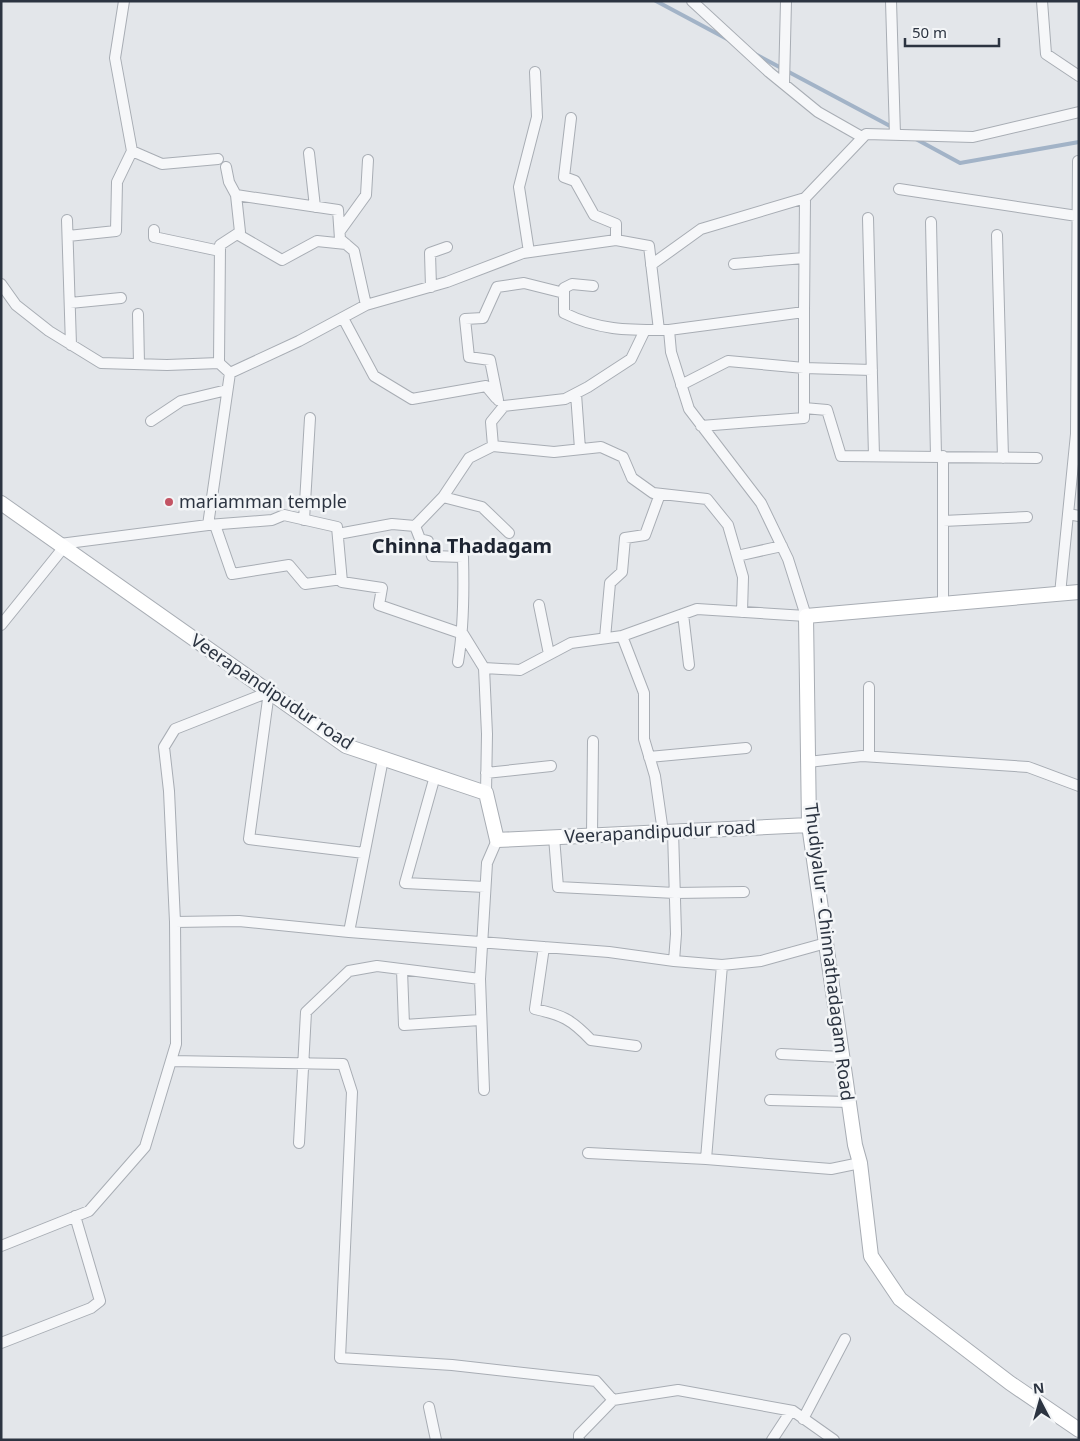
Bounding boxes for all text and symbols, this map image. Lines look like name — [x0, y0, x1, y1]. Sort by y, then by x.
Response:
scale bar — [905, 15, 999, 47]
text: 50 m — [912, 22, 947, 42]
place label: mariamman temple — [179, 489, 347, 513]
marker: mariamman temple — [163, 496, 175, 508]
district label: Chinna Thadagam — [372, 532, 552, 559]
street label: Veerapandipudur road — [186, 628, 359, 755]
street label: Thudiyalur - Chinnathadagam Road — [800, 802, 860, 1102]
street label: Veerapandipudur road — [564, 814, 756, 848]
north arrow — [1015, 1376, 1065, 1426]
text: N — [1032, 1378, 1045, 1398]

